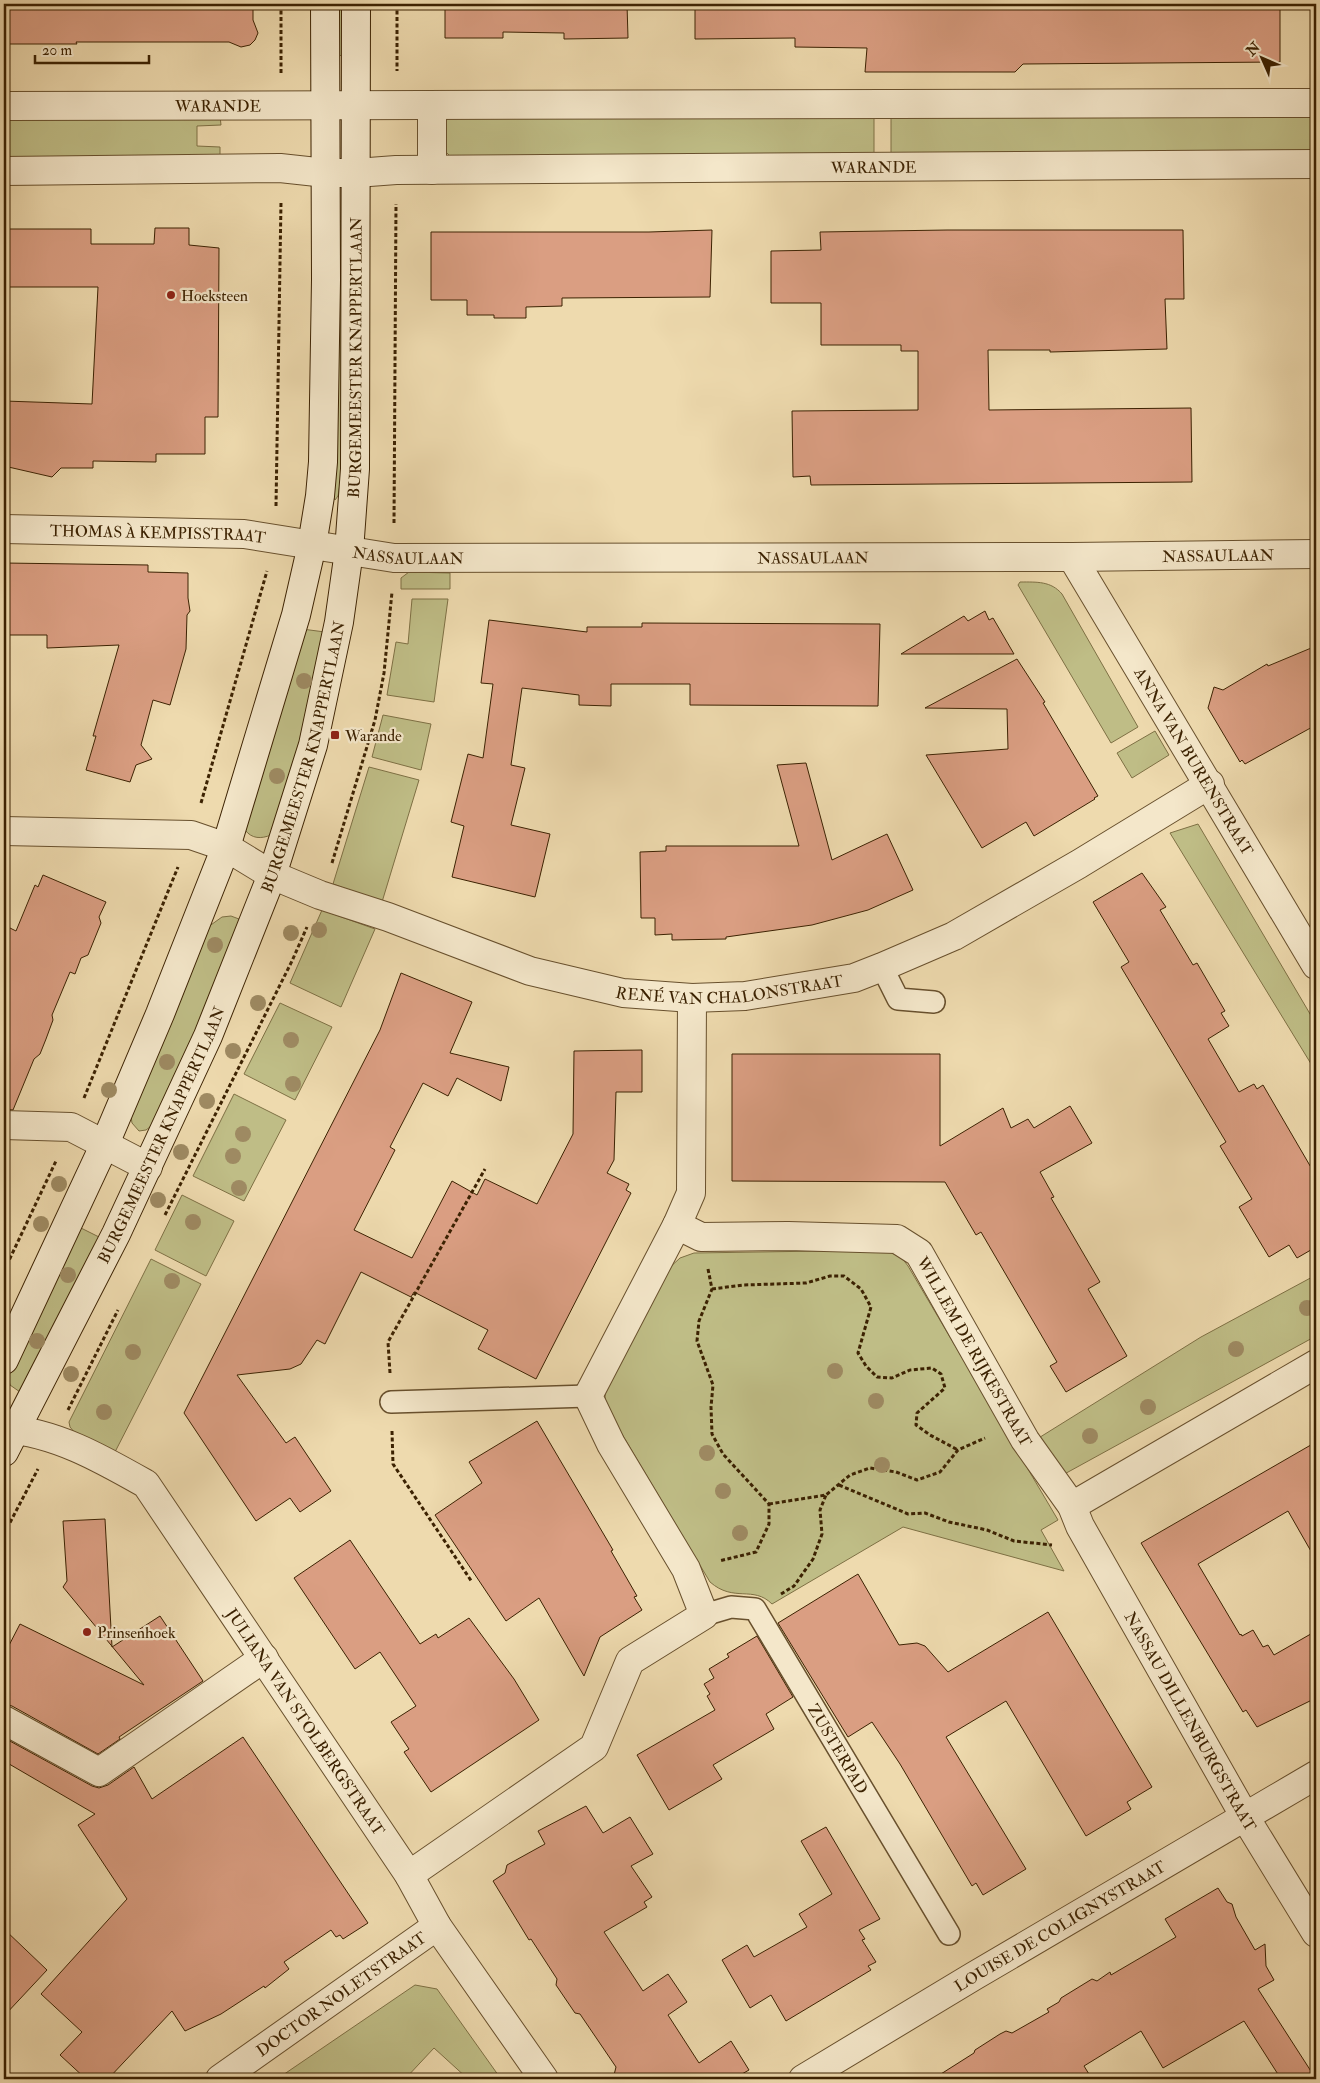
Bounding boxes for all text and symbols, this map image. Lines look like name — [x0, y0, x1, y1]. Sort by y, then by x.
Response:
scale bar — [35, 32, 149, 64]
north arrow — [1238, 32, 1288, 82]
text: N — [1242, 38, 1264, 60]
text: 20 m — [42, 41, 72, 60]
street label: WARANDE — [174, 96, 261, 117]
street label: WARANDE — [830, 158, 917, 178]
street label: BURGEMEESTER KNAPPERTLAAN — [344, 217, 367, 499]
place label: Hoeksteen — [181, 286, 248, 306]
marker: Hoeksteen — [165, 289, 177, 301]
street label: THOMAS À KEMPISSTRAAT — [50, 521, 267, 548]
street label: NASSAULAAN — [351, 543, 465, 569]
street label: NASSAULAAN — [1162, 546, 1275, 567]
street label: NASSAULAAN — [757, 548, 870, 568]
street label: BURGEMEESTER KNAPPERTLAAN — [257, 619, 350, 896]
street label: ANNA VAN BURENSTRAAT — [1129, 663, 1257, 859]
place label: Warande — [344, 726, 402, 746]
marker: Warande — [329, 729, 341, 741]
street label: RENÉ VAN CHALONSTRAAT — [614, 971, 845, 1009]
street label: BURGEMEESTER KNAPPERTLAAN — [94, 1003, 230, 1267]
street label: WILLEM DE RIJKESTRAAT — [912, 1252, 1036, 1450]
street label: JULIANA VAN STOLBERGSTRAAT — [220, 1604, 389, 1840]
street label: NASSAU DILLENBURGSTRAAT — [1120, 1608, 1260, 1835]
place label: Prinsenhoek — [97, 1623, 176, 1643]
marker: Prinsenhoek — [81, 1626, 93, 1638]
street label: ZUSTERPAD — [803, 1701, 872, 1798]
street label: LOUISE DE COLIGNYSTRAAT — [951, 1857, 1169, 1996]
street label: DOCTOR NOLETSTRAAT — [253, 1928, 430, 2061]

